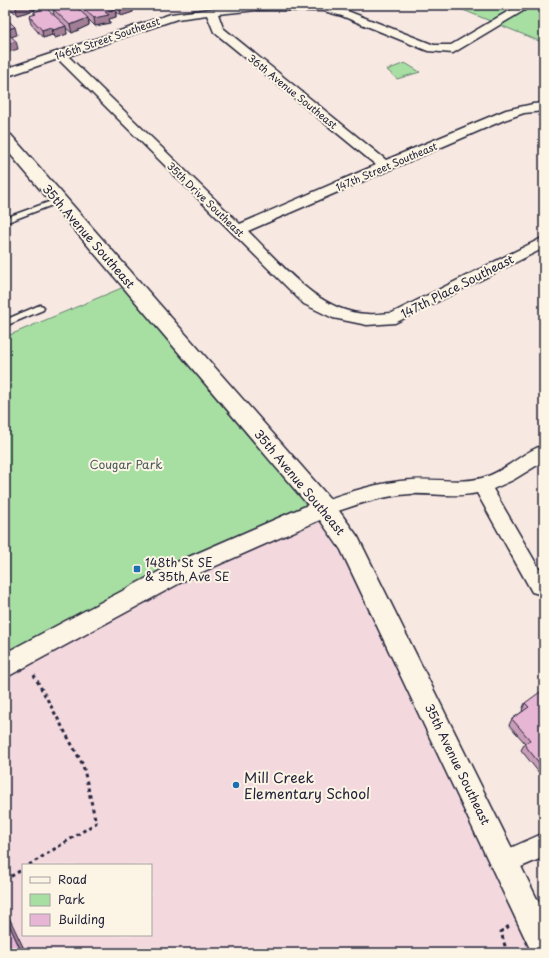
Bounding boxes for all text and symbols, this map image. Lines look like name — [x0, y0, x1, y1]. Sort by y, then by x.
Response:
street label: 146th Street Southeast — [52, 13, 162, 63]
street label: 36th Avenue Southeast — [245, 50, 341, 132]
street label: 147th Street Southeast — [333, 138, 439, 194]
street label: 35th Drive Southeast — [164, 158, 248, 240]
street label: 35th Avenue Southeast — [39, 180, 139, 292]
street label: 147th Place Southeast — [397, 250, 517, 322]
street label: 35th Avenue Southeast — [250, 425, 350, 539]
park label: Cougar Park — [90, 455, 162, 473]
place label: 148th St SE & 35th Ave SE — [145, 553, 230, 585]
marker: 148th St SE & 35th Ave SE — [132, 564, 142, 574]
street label: 35th Avenue Southeast — [421, 700, 495, 828]
place label: Mill Creek Elementary School — [244, 767, 370, 804]
marker: Mill Creek Elementary School — [231, 780, 241, 790]
legend — [22, 864, 152, 936]
text: Road — [58, 870, 87, 888]
text: Park — [58, 890, 85, 908]
text: Building — [58, 910, 105, 928]

